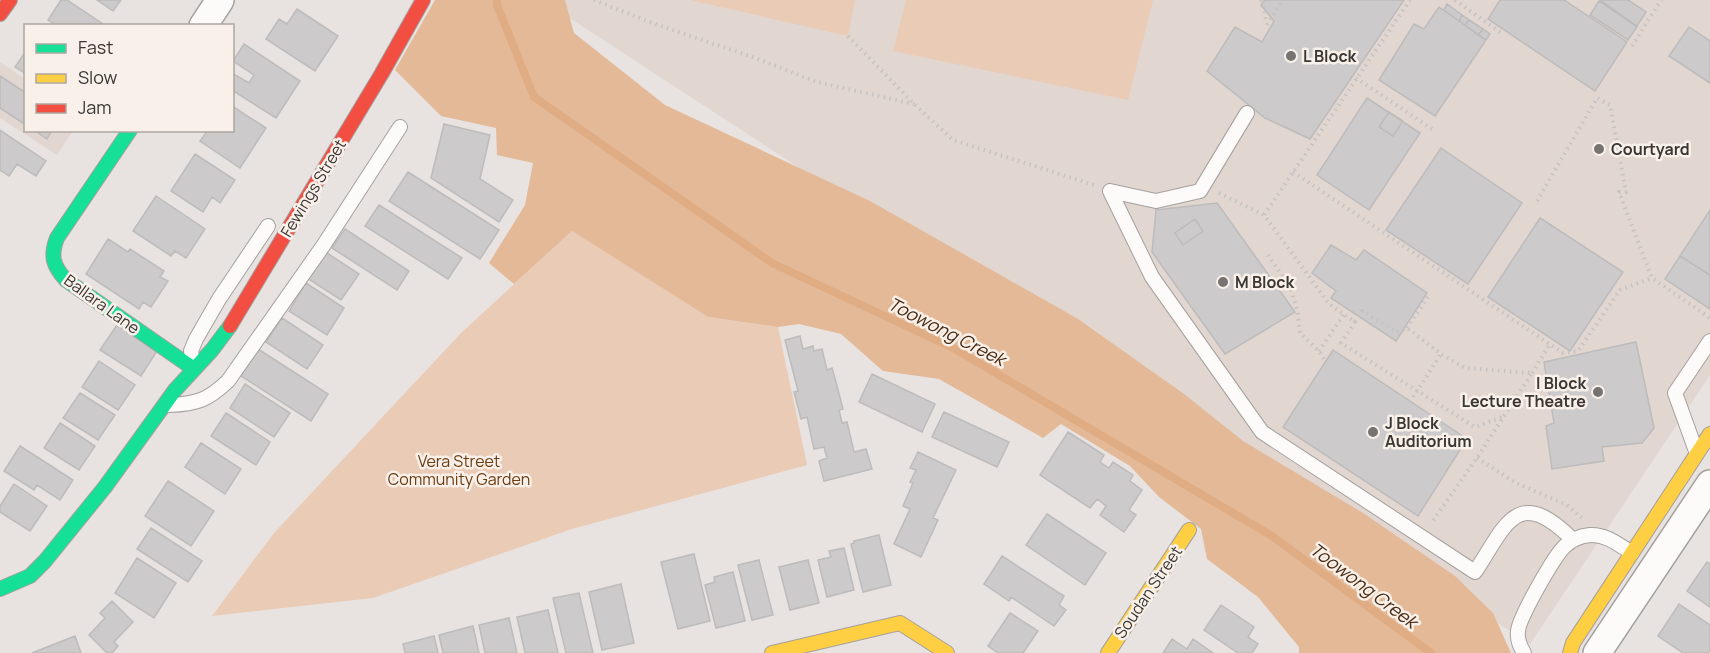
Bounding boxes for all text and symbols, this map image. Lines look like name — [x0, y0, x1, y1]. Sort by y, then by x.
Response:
legend — [24, 24, 234, 132]
text: Fast — [78, 35, 113, 59]
place label: L Block — [1303, 45, 1357, 67]
marker: L Block — [1284, 49, 1298, 63]
text: Slow — [78, 65, 118, 89]
text: Jam — [78, 95, 112, 119]
street label: Fewings Street — [275, 135, 351, 241]
place label: Courtyard — [1611, 138, 1690, 160]
marker: Courtyard — [1592, 142, 1606, 156]
street label: Ballara Lane — [60, 269, 144, 339]
place label: M Block — [1235, 271, 1295, 293]
marker: M Block — [1216, 275, 1230, 289]
water label: Toowong Creek — [884, 291, 1012, 372]
place label: I Block Lecture Theatre — [1461, 372, 1586, 412]
marker: I Block Lecture Theatre — [1591, 385, 1605, 399]
place label: J Block Auditorium — [1385, 412, 1472, 452]
marker: J Block Auditorium — [1366, 425, 1380, 439]
park label: Vera Street Community Garden — [388, 450, 530, 490]
water label: Toowong Creek — [1305, 537, 1425, 635]
street label: Soudan Street — [1109, 542, 1187, 642]

